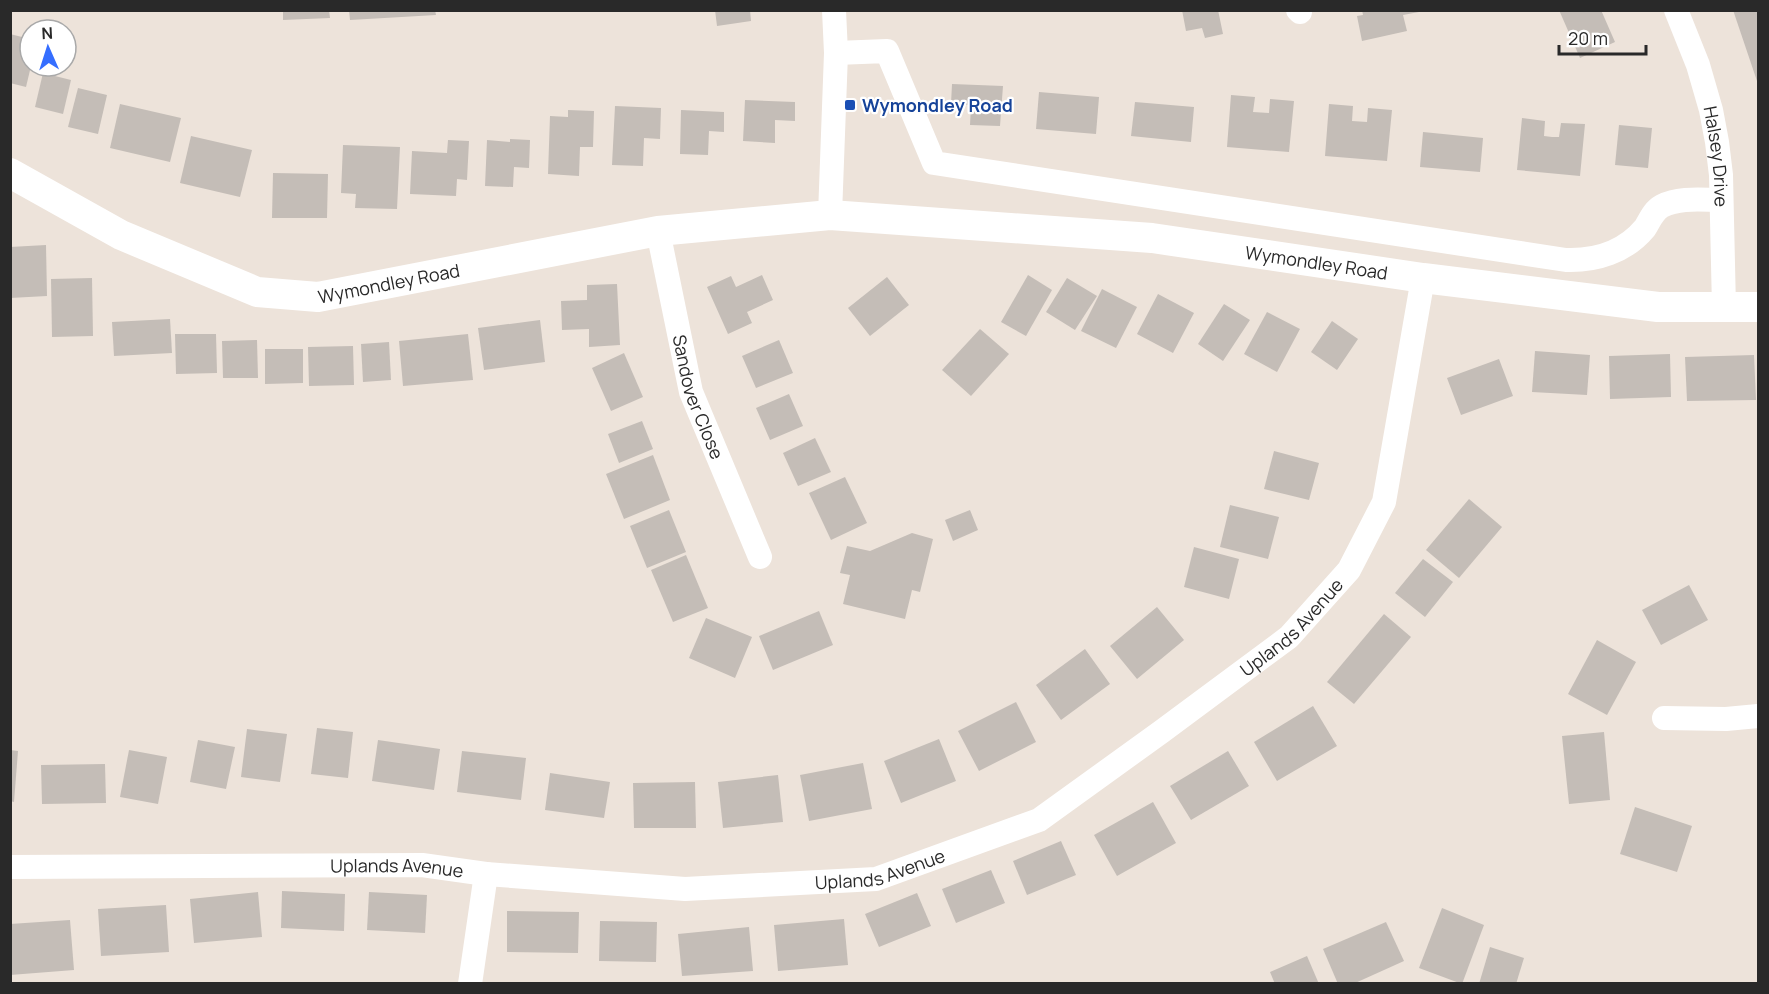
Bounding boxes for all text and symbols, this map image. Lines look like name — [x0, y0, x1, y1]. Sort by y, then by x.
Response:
north arrow — [18, 18, 78, 78]
scale bar — [1559, 18, 1646, 56]
text: N — [41, 22, 54, 44]
text: 20 m — [1568, 26, 1608, 50]
place label: Wymondley Road — [862, 93, 1013, 117]
marker: Wymondley Road — [843, 98, 857, 112]
street label: Halsey Drive — [1698, 104, 1734, 207]
street label: Wymondley Road — [1244, 240, 1389, 285]
street label: Wymondley Road — [316, 258, 462, 309]
street label: Sandover Close — [668, 333, 730, 463]
street label: Uplands Avenue — [1235, 573, 1348, 681]
street label: Uplands Avenue — [814, 843, 948, 894]
street label: Uplands Avenue — [330, 853, 465, 883]

